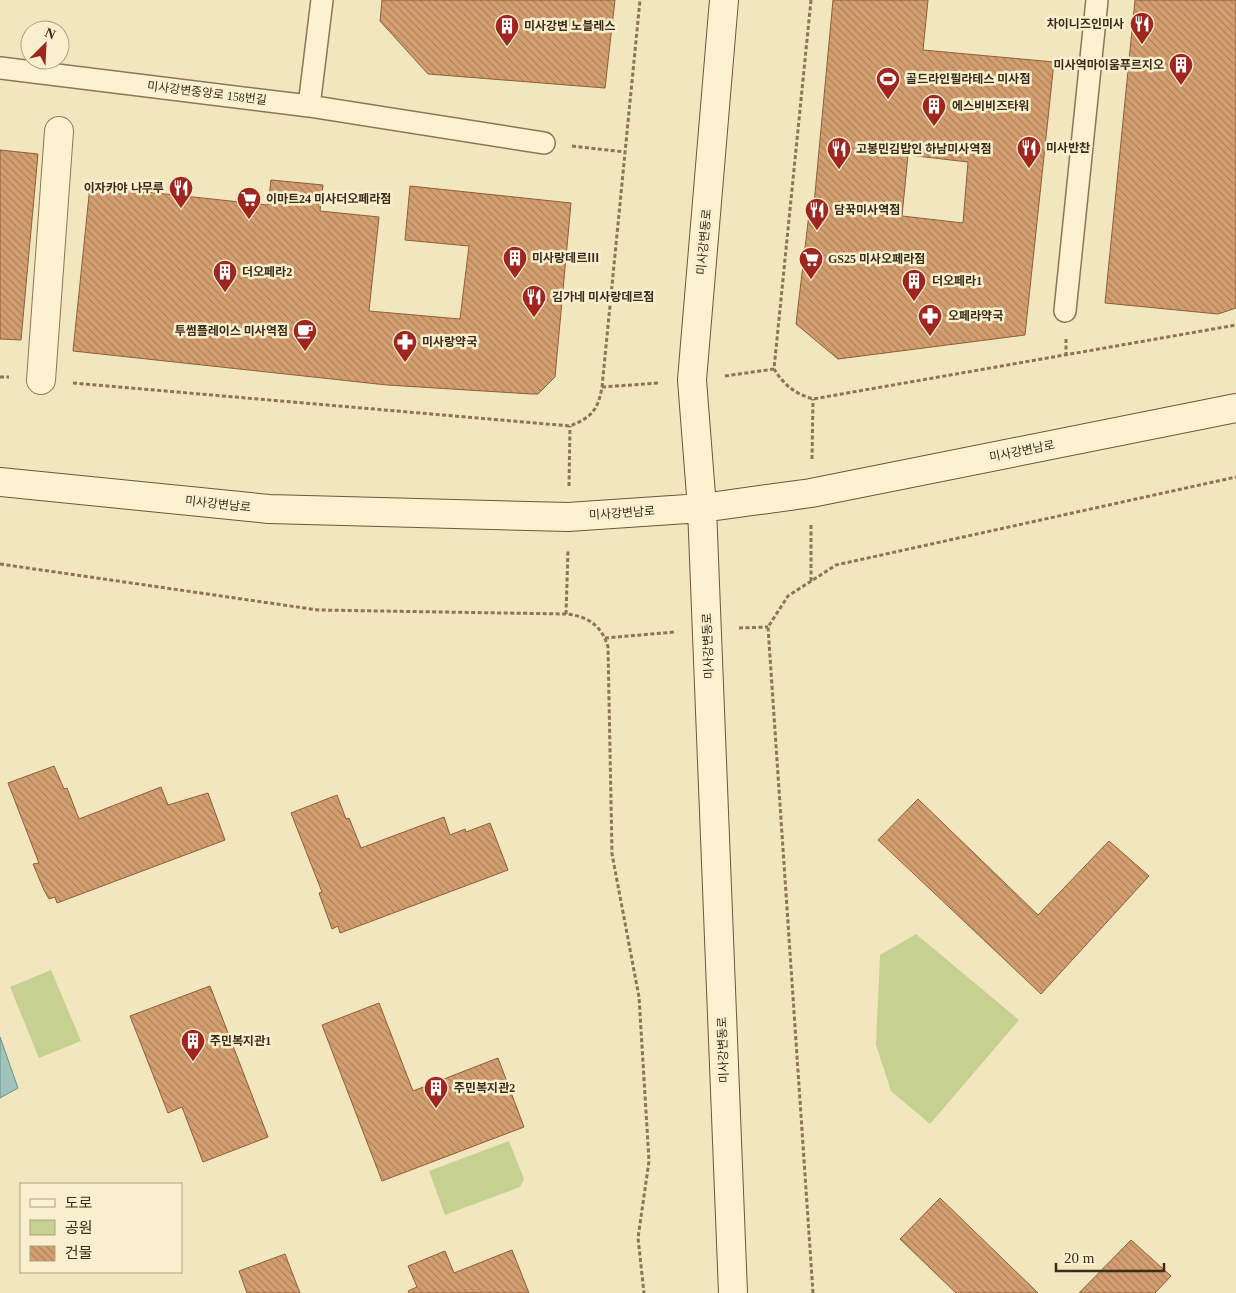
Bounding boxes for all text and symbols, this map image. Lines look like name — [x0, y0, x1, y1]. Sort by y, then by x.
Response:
restaurant icon: 차이니즈인미사 — [1129, 11, 1155, 45]
building icon: 미사강변 노블레스 — [494, 13, 520, 47]
place label: 차이니즈인미사 — [1047, 17, 1124, 31]
place label: 미사강변 노블레스 — [524, 19, 615, 33]
north arrow — [20, 20, 70, 70]
text: N — [42, 25, 58, 42]
building icon: 미사역마이움푸르지오 — [1168, 52, 1194, 86]
place label: 미사역마이움푸르지오 — [1054, 58, 1164, 72]
sports icon: 골드라인필라테스 미사점 — [875, 66, 901, 100]
place label: 골드라인필라테스 미사점 — [906, 72, 1030, 86]
street label: 미사강변중앙로 158번길 — [146, 79, 268, 107]
building icon: 에스비비즈타워 — [921, 93, 947, 127]
place label: 에스비비즈타워 — [952, 99, 1029, 113]
restaurant icon: 미사반찬 — [1016, 135, 1042, 169]
restaurant icon: 고봉민김밥인 하남미사역점 — [826, 136, 852, 170]
place label: 미사반찬 — [1046, 141, 1090, 155]
place label: 고봉민김밥인 하남미사역점 — [856, 142, 991, 156]
restaurant icon: 이자카야 나무루 — [168, 175, 194, 209]
place label: 이자카야 나무루 — [84, 181, 164, 195]
supermarket icon: 이마트24 미사더오페라점 — [236, 186, 262, 220]
place label: 이마트24 미사더오페라점 — [266, 192, 391, 206]
restaurant icon: 담꾹미사역점 — [804, 197, 830, 231]
place label: 담꾹미사역점 — [834, 203, 900, 217]
street label: 미사강변동로 — [694, 208, 714, 276]
building icon: 미사랑데르Ⅲ — [502, 245, 528, 279]
supermarket icon: GS25 미사오페라점 — [798, 246, 824, 280]
place label: 미사랑데르Ⅲ — [532, 251, 599, 265]
place label: GS25 미사오페라점 — [828, 252, 925, 266]
building icon: 더오페라2 — [212, 259, 238, 293]
place label: 더오페라2 — [242, 265, 292, 279]
building icon: 더오페라1 — [901, 268, 927, 302]
place label: 더오페라1 — [932, 274, 982, 288]
restaurant icon: 김가네 미사랑데르점 — [521, 284, 547, 318]
place label: 김가네 미사랑데르점 — [552, 290, 654, 304]
pharmacy icon: 오페라약국 — [917, 303, 943, 337]
place label: 오페라약국 — [948, 309, 1003, 323]
cafe icon: 투썸플레이스 미사역점 — [292, 318, 318, 352]
place label: 투썸플레이스 미사역점 — [175, 324, 288, 338]
pharmacy icon: 미사랑약국 — [392, 329, 418, 363]
place label: 미사랑약국 — [422, 335, 477, 349]
street label: 미사강변남로 — [988, 438, 1056, 464]
street label: 미사강변남로 — [184, 494, 252, 514]
street label: 미사강변남로 — [588, 504, 656, 522]
street label: 미사강변동로 — [700, 613, 716, 679]
street label: 미사강변동로 — [715, 1017, 731, 1083]
building icon: 주민복지관1 — [180, 1028, 206, 1062]
place label: 주민복지관1 — [210, 1034, 271, 1048]
building icon: 주민복지관2 — [423, 1075, 449, 1109]
place label: 주민복지관2 — [454, 1081, 515, 1095]
legend — [20, 1183, 182, 1273]
text: 도로 — [65, 1195, 93, 1211]
text: 공원 — [65, 1220, 93, 1236]
scale bar — [1056, 1240, 1164, 1272]
text: 건물 — [65, 1245, 93, 1261]
text: 20 m — [1064, 1250, 1095, 1266]

